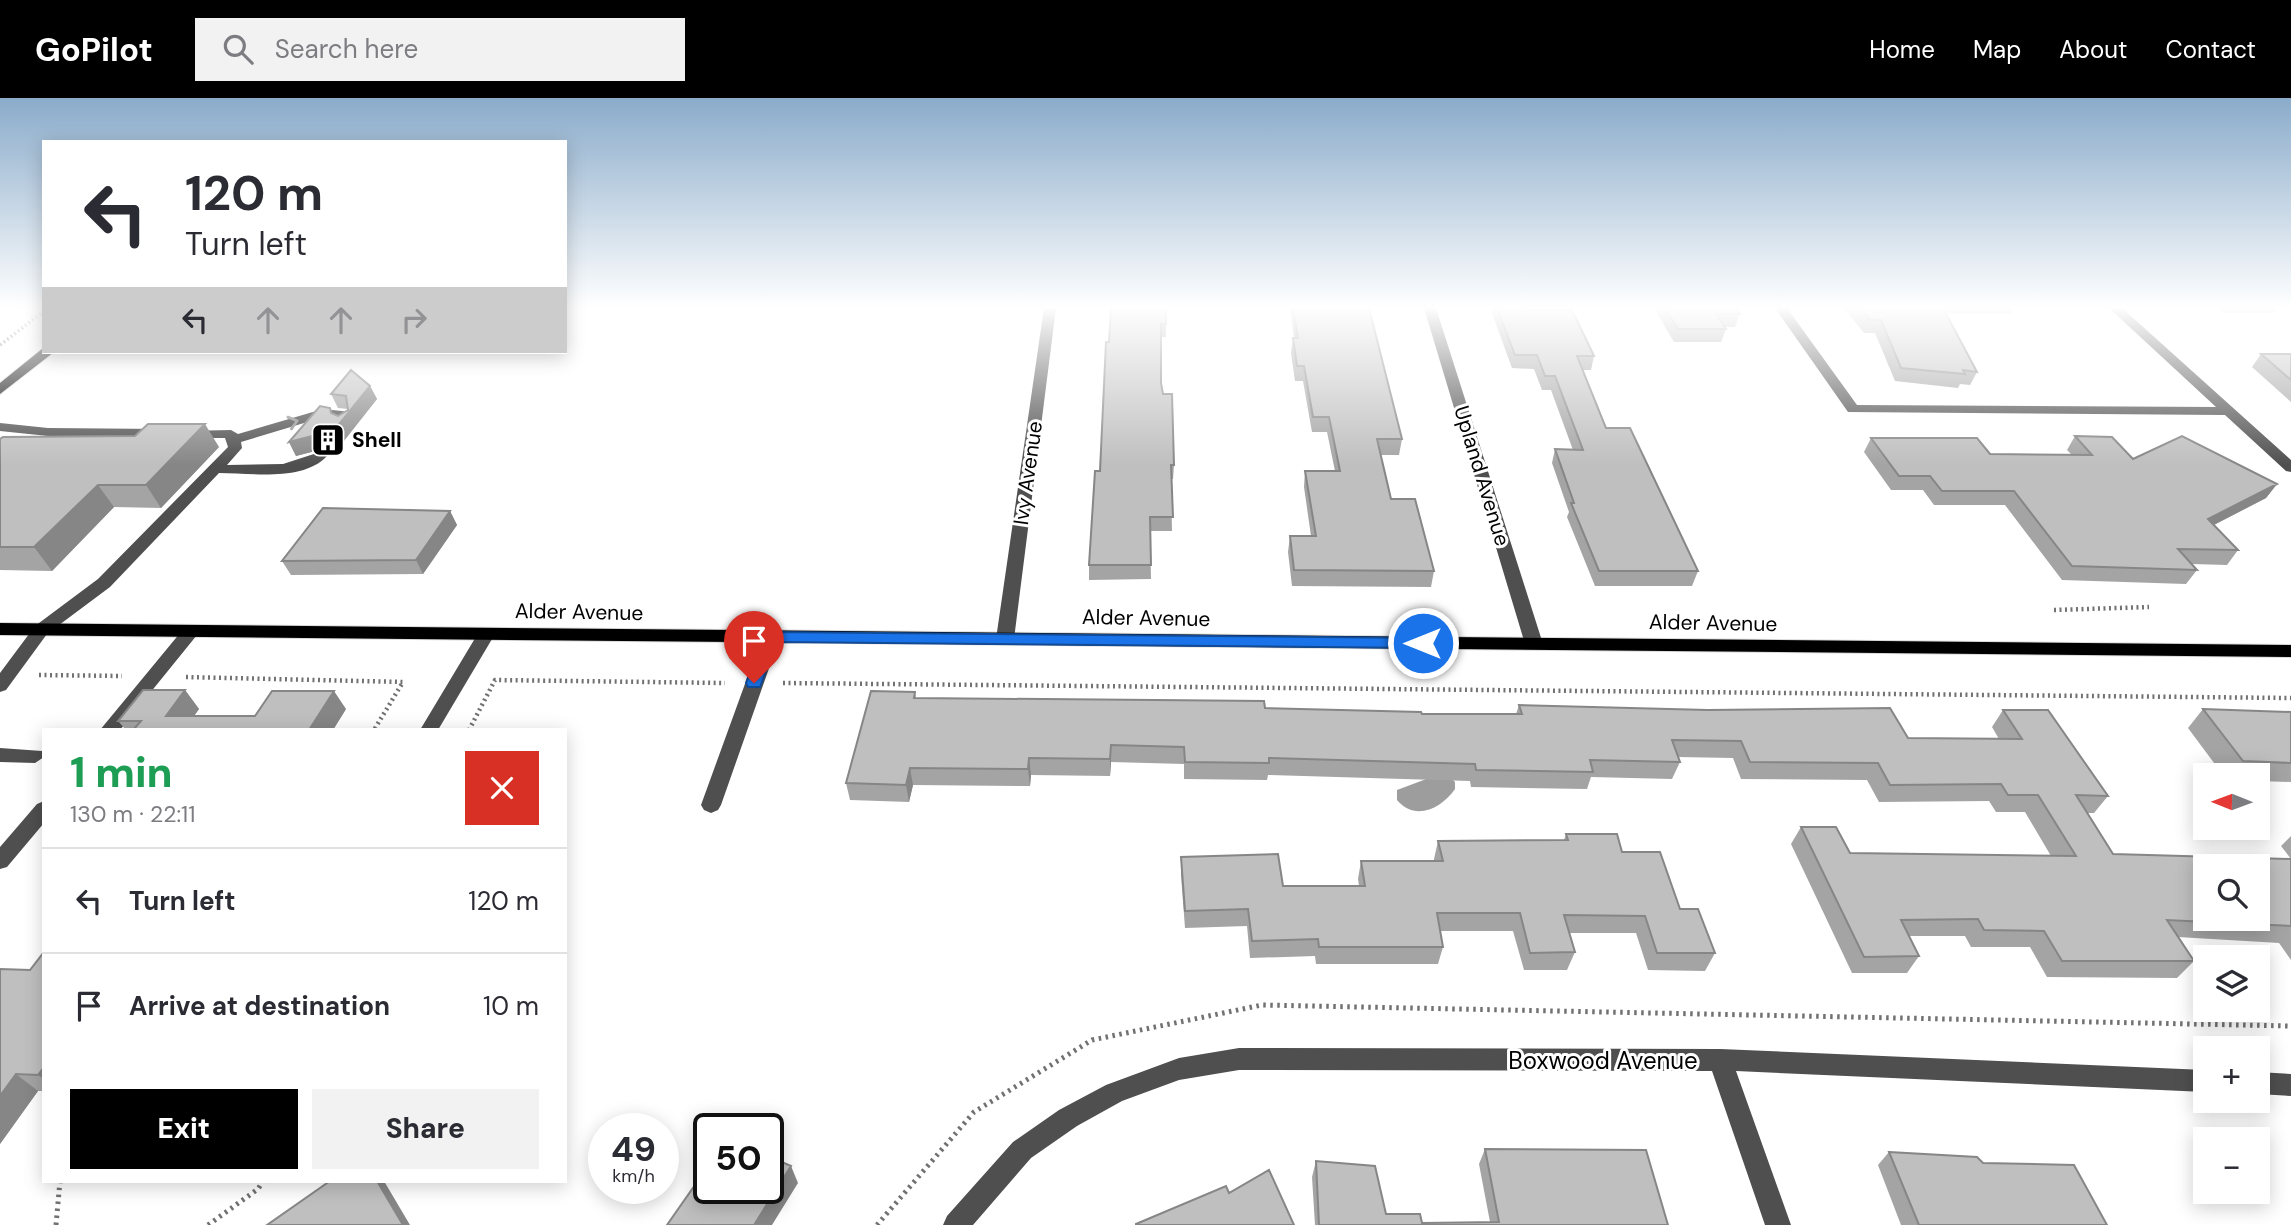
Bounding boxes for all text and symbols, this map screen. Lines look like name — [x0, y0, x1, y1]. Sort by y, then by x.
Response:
search box — [195, 18, 685, 81]
text: GoPilot — [35, 28, 153, 71]
icon: search — [219, 30, 257, 68]
text: Search here — [275, 32, 418, 66]
text: Home — [1869, 34, 1935, 65]
text: Map — [1973, 34, 2021, 65]
text: About — [2059, 34, 2128, 65]
text: Contact — [2166, 34, 2256, 65]
text: 120 m — [185, 161, 323, 225]
icon: left — [70, 168, 161, 259]
text: Turn left — [185, 223, 307, 265]
icon: left — [176, 301, 214, 339]
icon: ahead — [249, 301, 287, 339]
icon: ahead — [322, 301, 360, 339]
icon: right — [395, 301, 433, 339]
street label: Upland Avenue — [1447, 402, 1517, 550]
one-way arrow — [287, 416, 299, 431]
street label: Ivy Avenue — [1007, 419, 1049, 527]
building icon: Shell — [309, 421, 347, 459]
place label: Shell — [352, 426, 402, 454]
street label: Alder Avenue — [515, 597, 644, 627]
street label: Alder Avenue — [1082, 603, 1211, 633]
position arrow — [1386, 606, 1460, 680]
street label: Alder Avenue — [1649, 608, 1778, 638]
pin — [724, 611, 784, 683]
icon: arrive — [735, 622, 773, 660]
text: 1 min — [70, 745, 173, 800]
button: close — [465, 751, 539, 825]
north arrow — [2193, 763, 2270, 840]
map controls — [2193, 763, 2270, 1204]
text: 130 m · 22:11 — [70, 799, 195, 829]
button: search — [2193, 854, 2270, 931]
icon: left — [70, 882, 108, 920]
text: Turn left — [129, 884, 236, 918]
text: 120 m — [468, 884, 539, 918]
button: layers — [2193, 945, 2270, 1022]
icon: arrive — [70, 987, 108, 1025]
text: Arrive at destination — [129, 989, 390, 1023]
text: 10 m — [483, 989, 539, 1023]
button: + — [2193, 1036, 2270, 1113]
street label: Boxwood Avenue — [1508, 1045, 1698, 1076]
button: Exit — [70, 1089, 298, 1169]
button: Share — [312, 1089, 539, 1169]
speed limit sign: 50 — [693, 1113, 784, 1204]
text: 49 — [611, 1126, 656, 1172]
button: − — [2193, 1127, 2270, 1204]
text: km/h — [612, 1164, 655, 1188]

